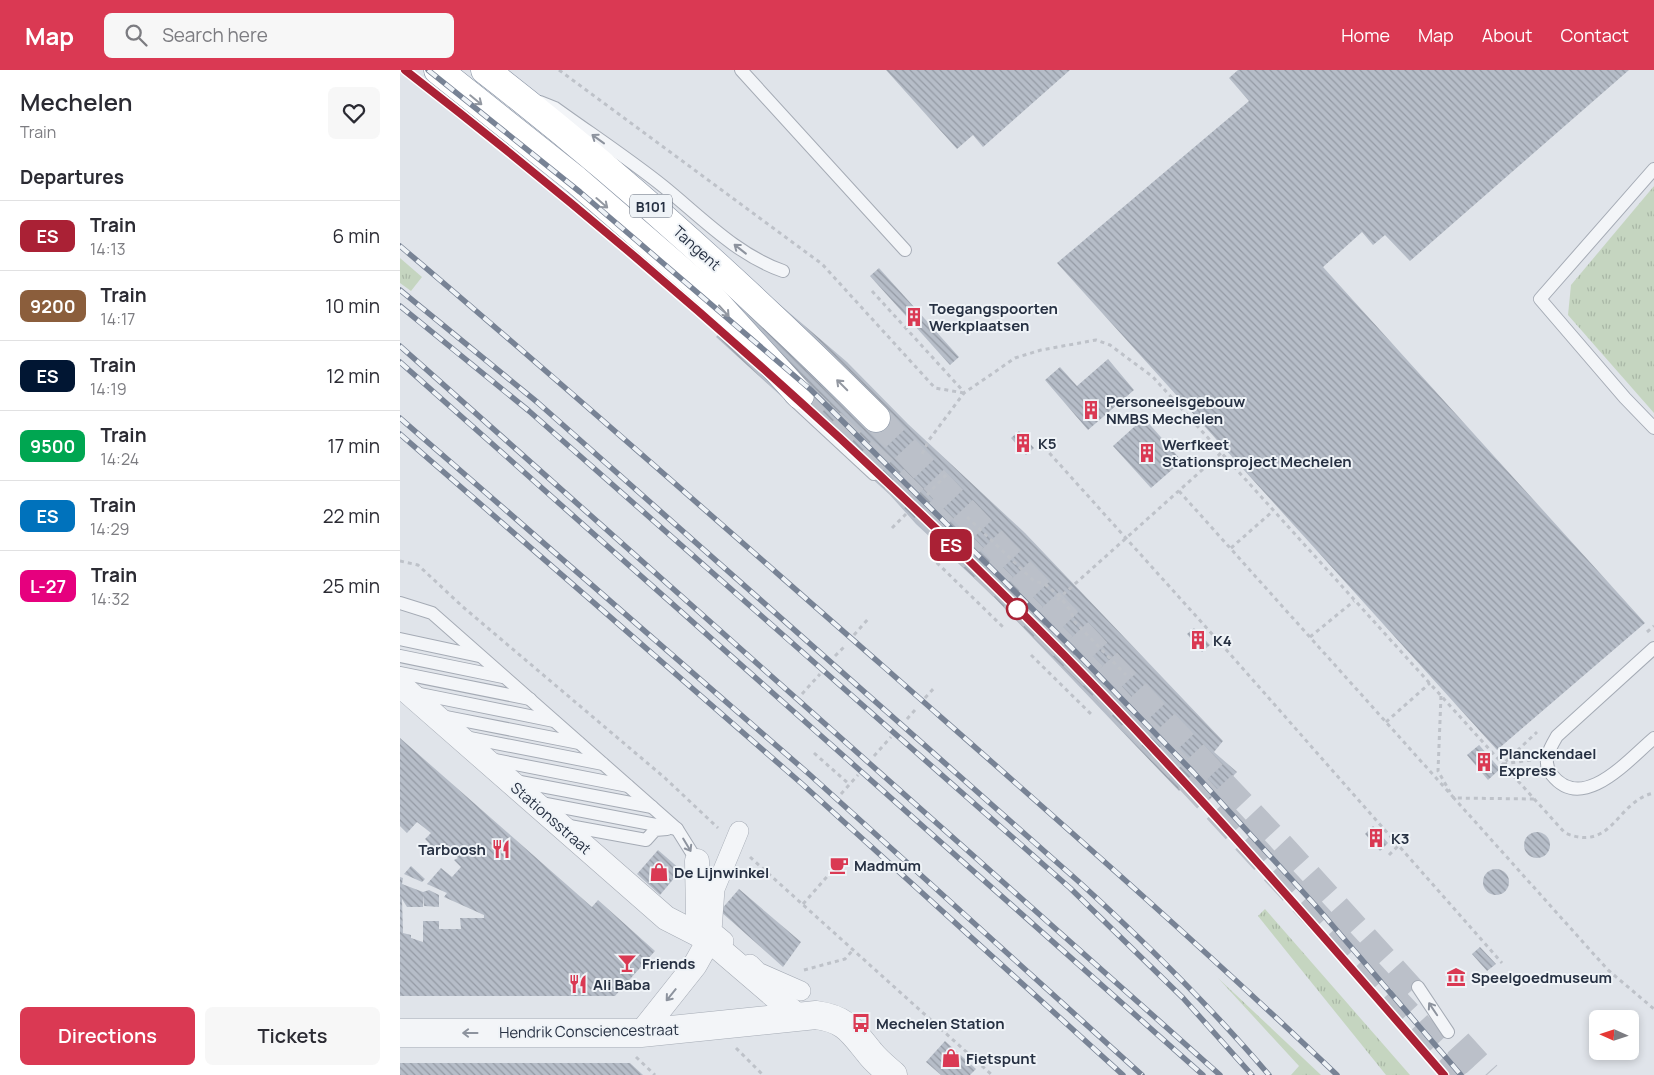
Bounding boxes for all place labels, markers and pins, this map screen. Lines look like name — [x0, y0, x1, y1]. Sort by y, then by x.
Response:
place label: Toegangspoorten Werkplaatsen — [929, 298, 1058, 336]
building icon: Toegangspoorten Werkplaatsen — [903, 306, 925, 328]
place label: Personeelsgebouw NMBS Mechelen — [1106, 391, 1245, 429]
building icon: Personeelsgebouw NMBS Mechelen — [1080, 399, 1102, 421]
building icon: K5 — [1012, 432, 1034, 454]
place label: K5 — [1038, 433, 1057, 454]
place label: Werfkeet Stationsproject Mechelen — [1162, 434, 1352, 472]
building icon: Werfkeet Stationsproject Mechelen — [1136, 442, 1158, 464]
unlabelled marker — [1006, 598, 1028, 620]
building icon: K4 — [1187, 629, 1209, 651]
place label: K4 — [1213, 630, 1232, 651]
place label: Planckendael Express — [1499, 743, 1596, 781]
building icon: Planckendael Express — [1473, 751, 1495, 773]
building icon: K3 — [1365, 827, 1387, 849]
place label: K3 — [1391, 828, 1409, 849]
restaurant icon: Tarboosh — [490, 838, 512, 860]
place label: Tarboosh — [418, 839, 486, 860]
cafe icon: Madmum — [828, 854, 850, 876]
place label: Madmum — [854, 855, 921, 876]
shop icon: De Lijnwinkel — [648, 861, 670, 883]
place label: De Lijnwinkel — [674, 862, 769, 883]
bar icon: Friends — [616, 952, 638, 974]
place label: Friends — [642, 953, 696, 974]
museum icon: Speelgoedmuseum — [1445, 966, 1467, 988]
place label: Speelgoedmuseum — [1471, 967, 1612, 988]
restaurant icon: Ali Baba — [567, 973, 589, 995]
place label: Ali Baba — [593, 974, 650, 995]
bus stop icon: Mechelen Station — [850, 1012, 872, 1034]
place label: Mechelen Station — [876, 1013, 1005, 1034]
shop icon: Fietspunt — [940, 1047, 962, 1069]
place label: Fietspunt — [966, 1048, 1036, 1069]

